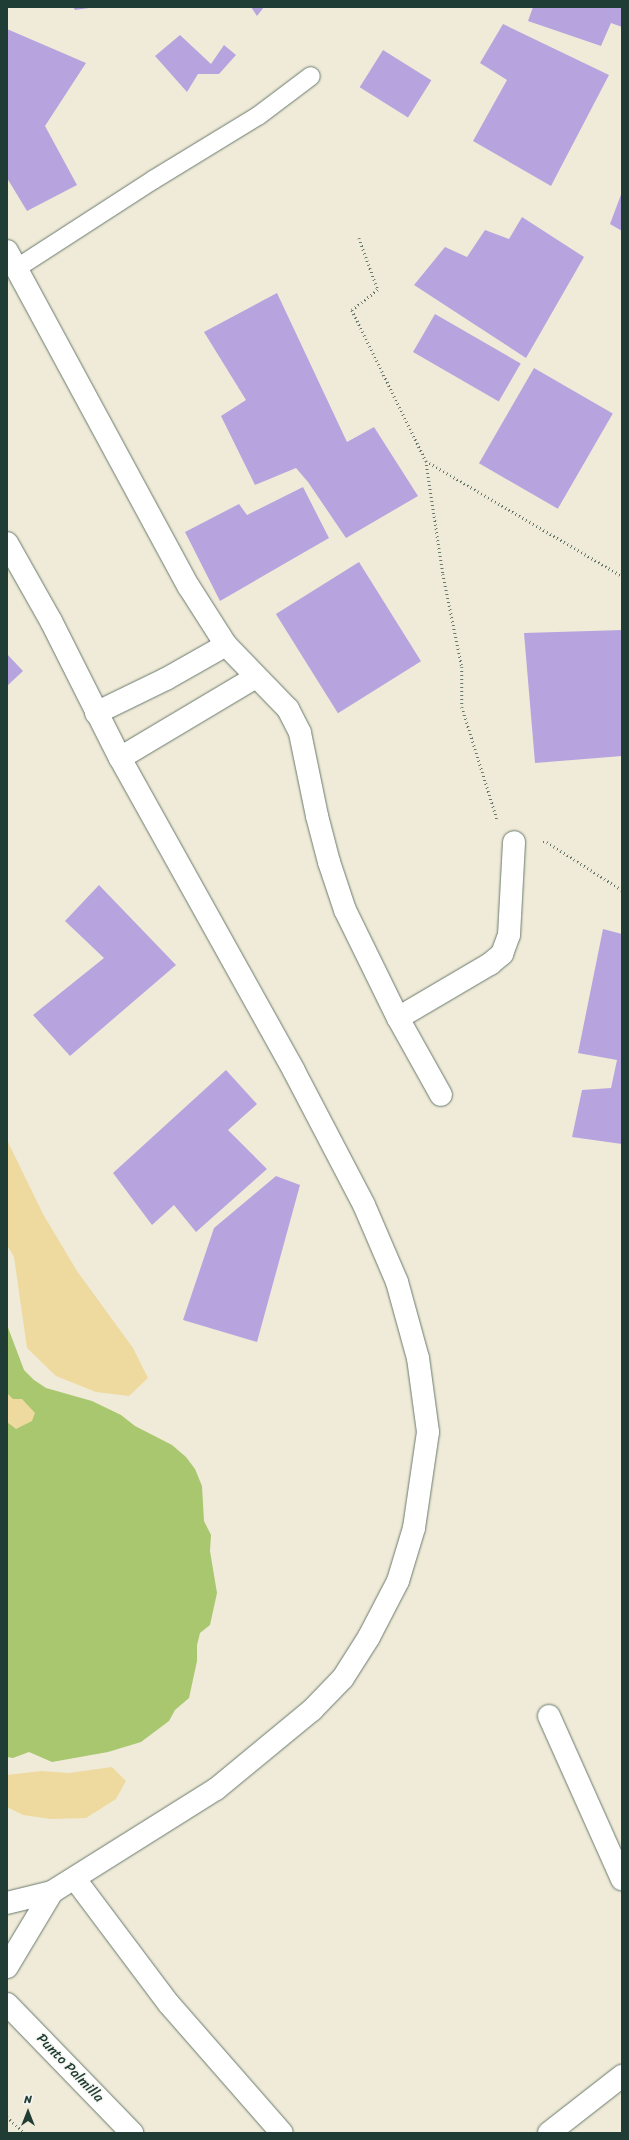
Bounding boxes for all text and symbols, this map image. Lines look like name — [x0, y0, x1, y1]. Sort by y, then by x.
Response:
street label: Punto Palmilla — [33, 2030, 107, 2106]
text: N — [24, 2090, 32, 2109]
north arrow — [8, 2092, 48, 2132]

